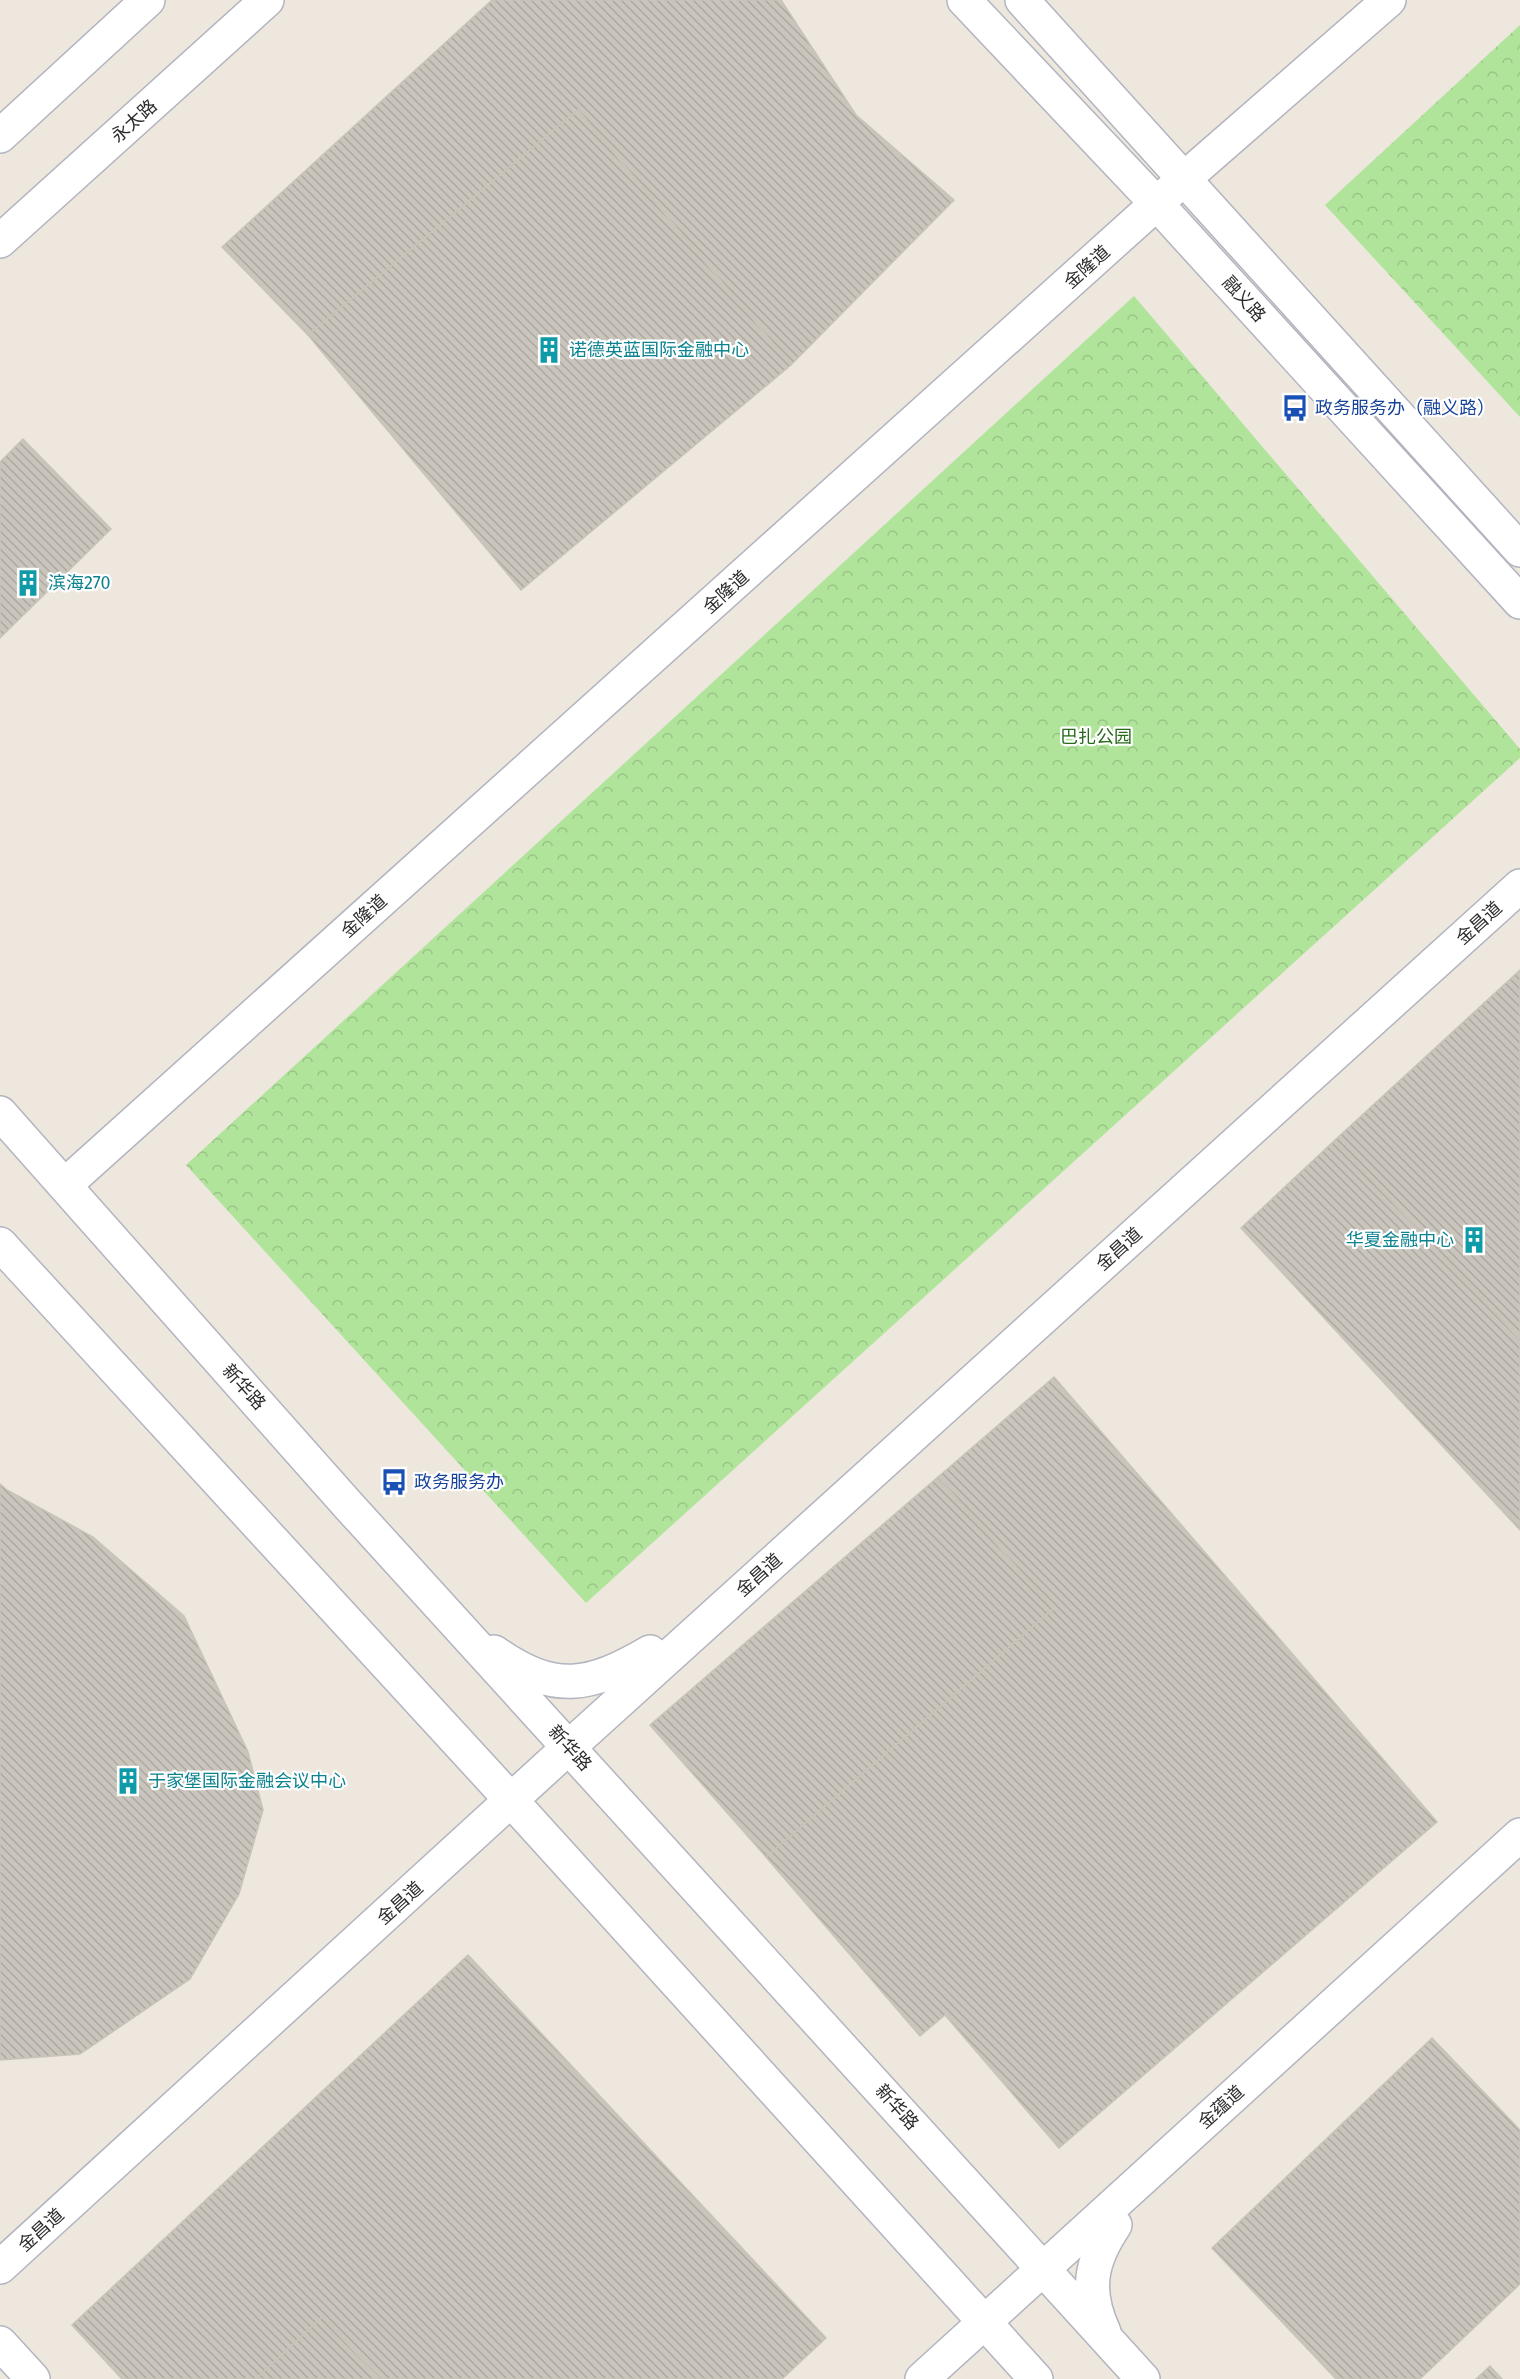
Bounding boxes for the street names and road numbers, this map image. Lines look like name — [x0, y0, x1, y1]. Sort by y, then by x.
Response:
street label: 永太路 — [107, 95, 161, 147]
street label: 金隆道 — [1060, 241, 1114, 293]
street label: 融义路 — [1218, 272, 1270, 326]
street label: 金隆道 — [699, 566, 753, 618]
street label: 金隆道 — [337, 890, 391, 942]
street label: 金昌道 — [1452, 897, 1506, 949]
street label: 金昌道 — [1092, 1223, 1146, 1275]
street label: 新华路 — [218, 1360, 270, 1414]
street label: 金昌道 — [732, 1549, 786, 1601]
street label: 新华路 — [544, 1721, 596, 1775]
street label: 金昌道 — [373, 1877, 427, 1929]
street label: 新华路 — [871, 2080, 923, 2134]
street label: 金蕴道 — [1194, 2081, 1248, 2133]
street label: 金昌道 — [14, 2204, 68, 2256]

